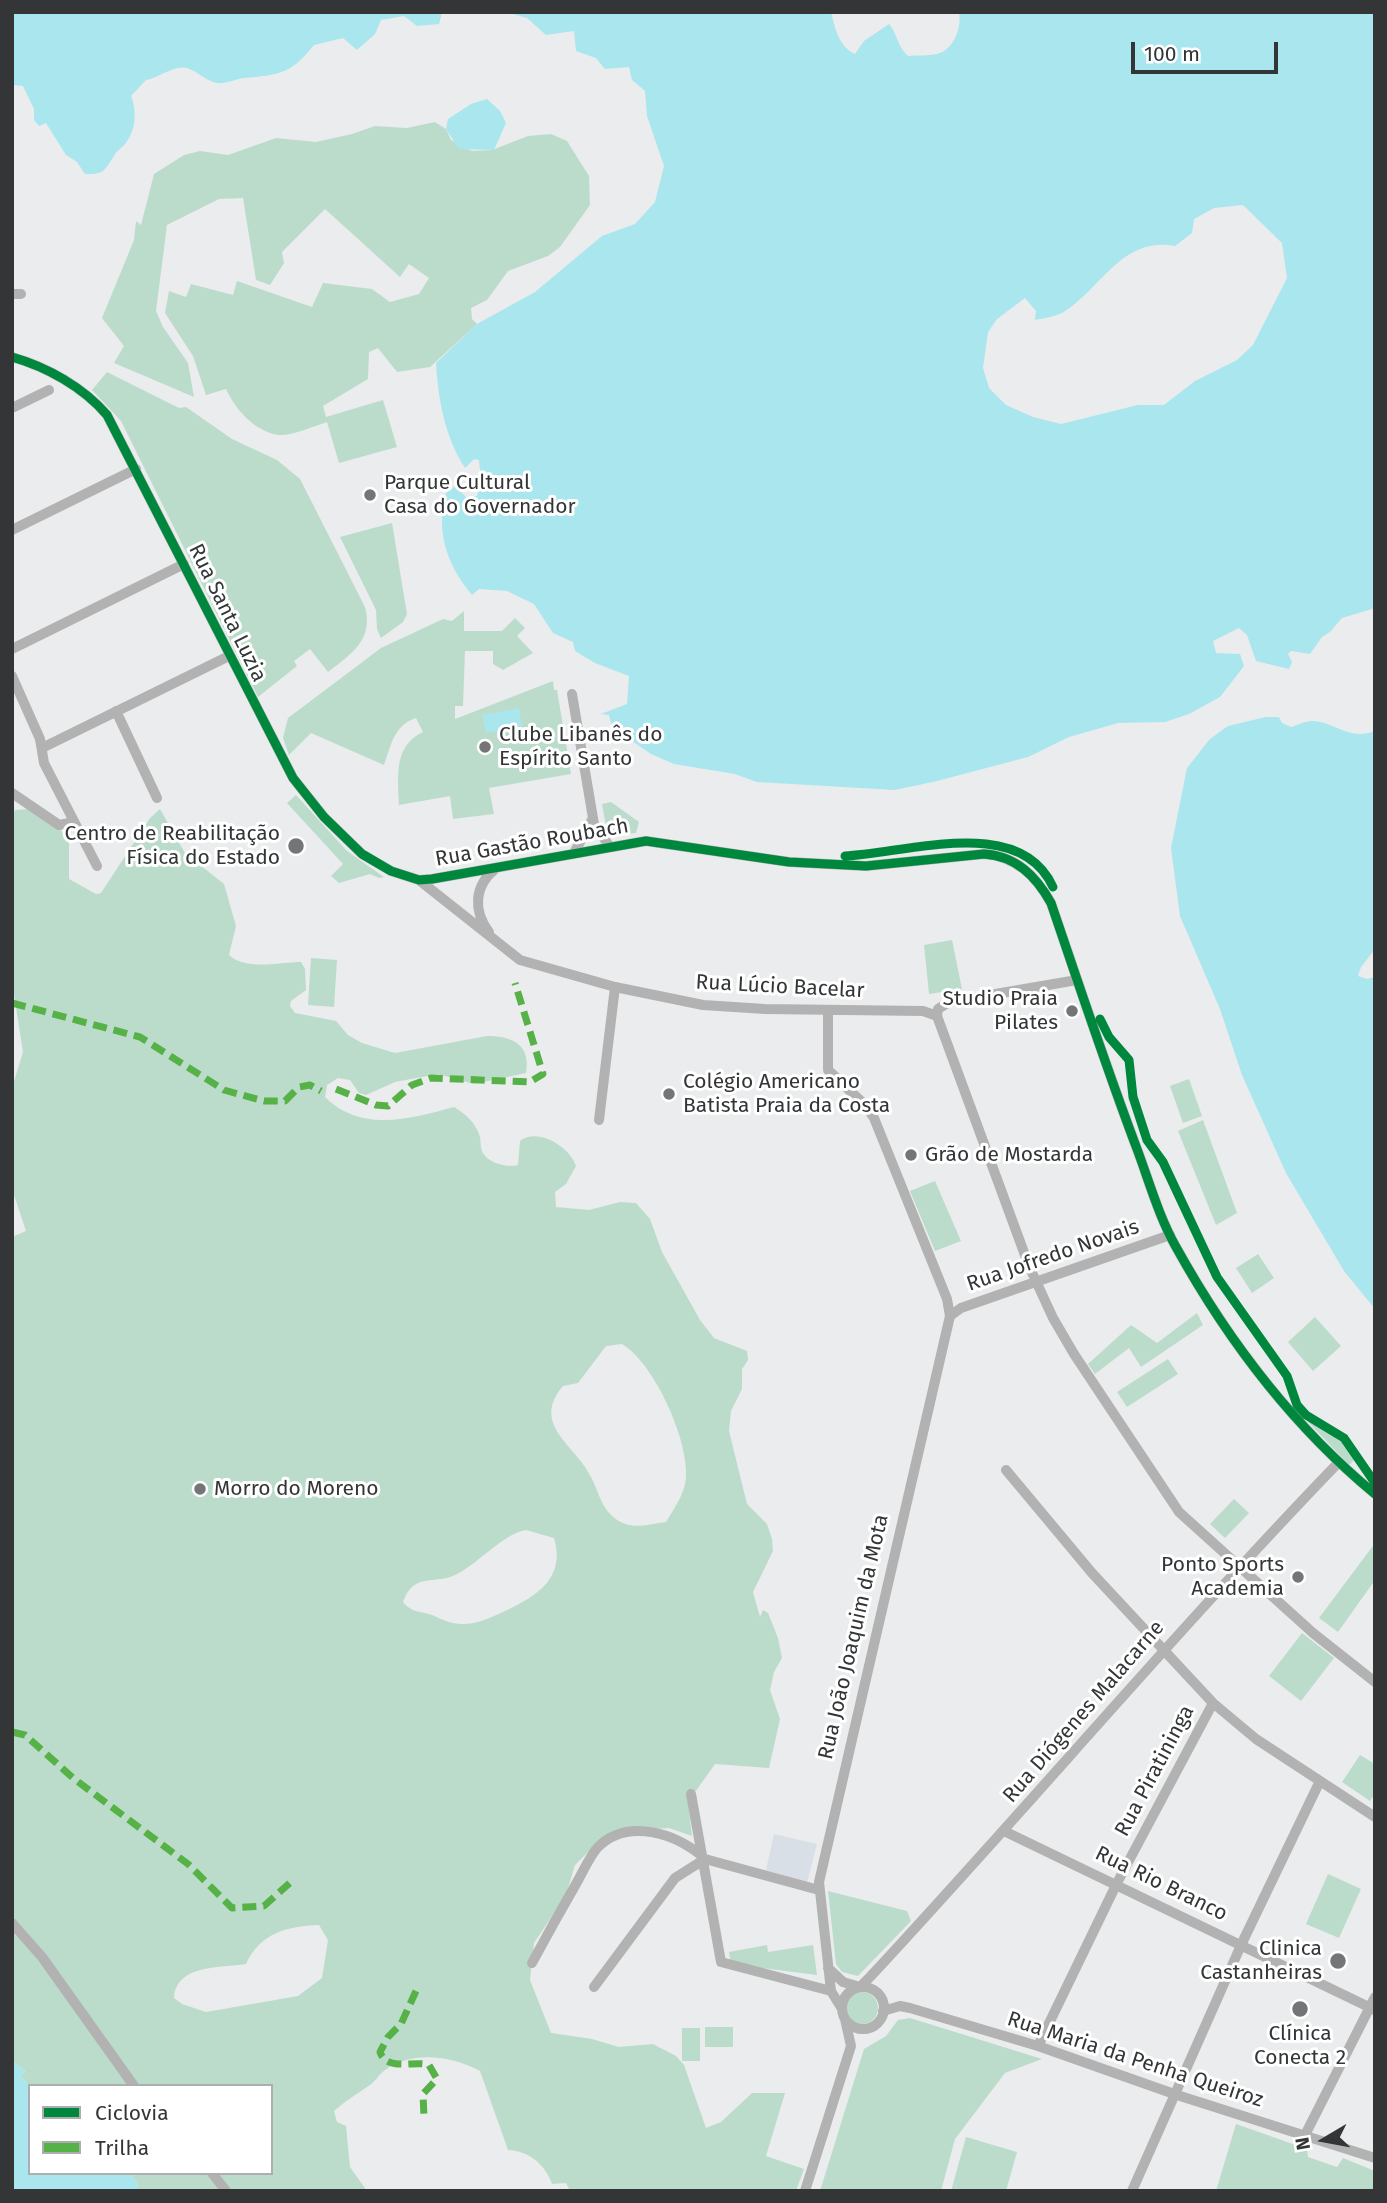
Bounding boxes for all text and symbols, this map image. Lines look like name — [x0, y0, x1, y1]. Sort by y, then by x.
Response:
scale bar — [1135, 28, 1282, 72]
text: 100 m — [1144, 41, 1200, 67]
place label: Parque Cultural Casa do Governador — [384, 470, 576, 520]
marker: Parque Cultural Casa do Governador — [362, 487, 378, 503]
street label: Rua Santa Luzia — [183, 540, 271, 686]
place label: Clube Libanês do Espírito Santo — [499, 722, 662, 772]
marker: Clube Libanês do Espírito Santo — [477, 739, 493, 755]
street label: Rua Gastão Roubach — [433, 814, 631, 872]
place label: Centro de Reabilitação Física do Estado — [65, 821, 280, 871]
marker: Centro de Reabilitação Física do Estado — [286, 836, 306, 856]
street label: Rua Lúcio Bacelar — [695, 970, 865, 1004]
place label: Studio Praia Pilates — [943, 986, 1058, 1036]
marker: Studio Praia Pilates — [1064, 1003, 1080, 1019]
place label: Colégio Americano Batista Praia da Costa — [683, 1069, 890, 1119]
marker: Colégio Americano Batista Praia da Costa — [661, 1086, 677, 1102]
place label: Grão de Mostarda — [925, 1142, 1093, 1168]
marker: Grão de Mostarda — [903, 1147, 919, 1163]
street label: Rua Jofredo Novais — [964, 1215, 1142, 1297]
place label: Morro do Moreno — [214, 1476, 378, 1502]
marker: Morro do Moreno — [192, 1481, 208, 1497]
street label: Rua João Joaquim da Mota — [814, 1512, 894, 1762]
place label: Ponto Sports Academia — [1161, 1552, 1284, 1602]
marker: Ponto Sports Academia — [1290, 1569, 1306, 1585]
street label: Rua Diógenes Malacarne — [998, 1616, 1170, 1808]
street label: Rua Piratininga — [1110, 1701, 1200, 1841]
street label: Rua Rio Branco — [1091, 1841, 1231, 1927]
place label: Clinica Castanheiras — [1200, 1936, 1322, 1986]
marker: Clinica Castanheiras — [1328, 1951, 1348, 1971]
marker: Clínica Conecta 2 — [1290, 1999, 1310, 2019]
street label: Rua Maria da Penha Queiroz — [1004, 2007, 1266, 2113]
place label: Clínica Conecta 2 — [1254, 2021, 1346, 2071]
legend — [28, 2084, 273, 2175]
text: Ciclovia — [95, 2100, 169, 2126]
north arrow — [1289, 2105, 1359, 2175]
text: Trilha — [95, 2135, 149, 2161]
text: N — [1290, 2136, 1315, 2152]

